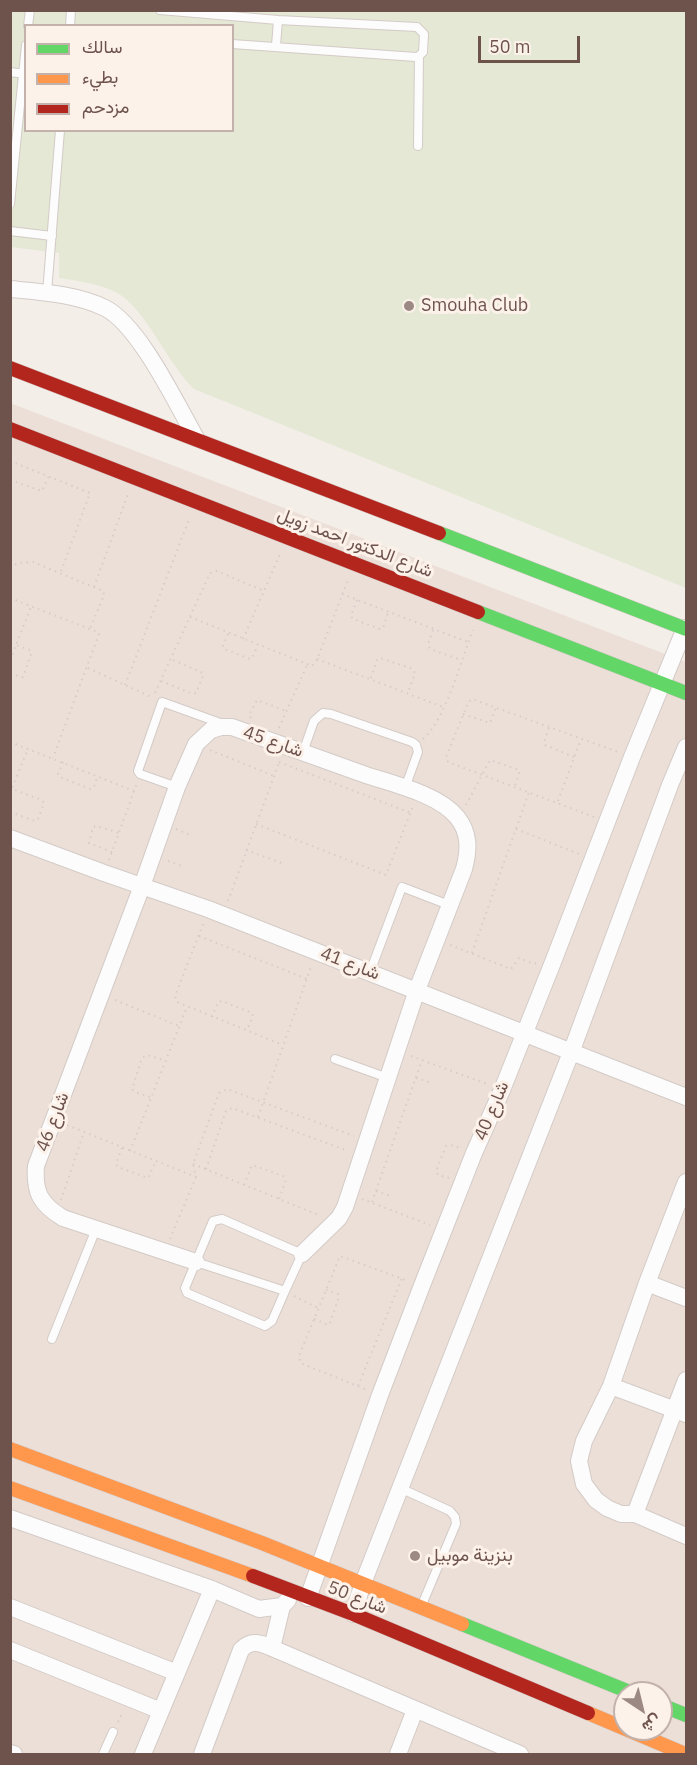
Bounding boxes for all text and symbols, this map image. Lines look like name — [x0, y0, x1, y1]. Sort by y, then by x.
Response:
legend — [24, 24, 234, 132]
scale bar — [481, 24, 583, 62]
text: سالك — [82, 35, 122, 58]
text: 50 m — [489, 35, 531, 58]
text: بطيء — [82, 65, 118, 88]
text: مزدحم — [82, 95, 129, 118]
place label: Smouha Club — [421, 295, 528, 317]
marker: Smouha Club — [402, 299, 416, 313]
street label: شارع الدكتور احمد زويل — [274, 503, 436, 583]
street label: شارع 45 — [240, 722, 306, 762]
street label: شارع 41 — [317, 943, 383, 985]
street label: شارع 40 — [470, 1078, 514, 1144]
street label: شارع 46 — [32, 1089, 74, 1155]
place label: بنزينة موبيل — [427, 1545, 513, 1567]
marker: بنزينة موبيل — [408, 1549, 422, 1563]
street label: شارع 50 — [324, 1577, 390, 1619]
north arrow — [613, 1681, 673, 1741]
text: ش — [639, 1710, 666, 1738]

